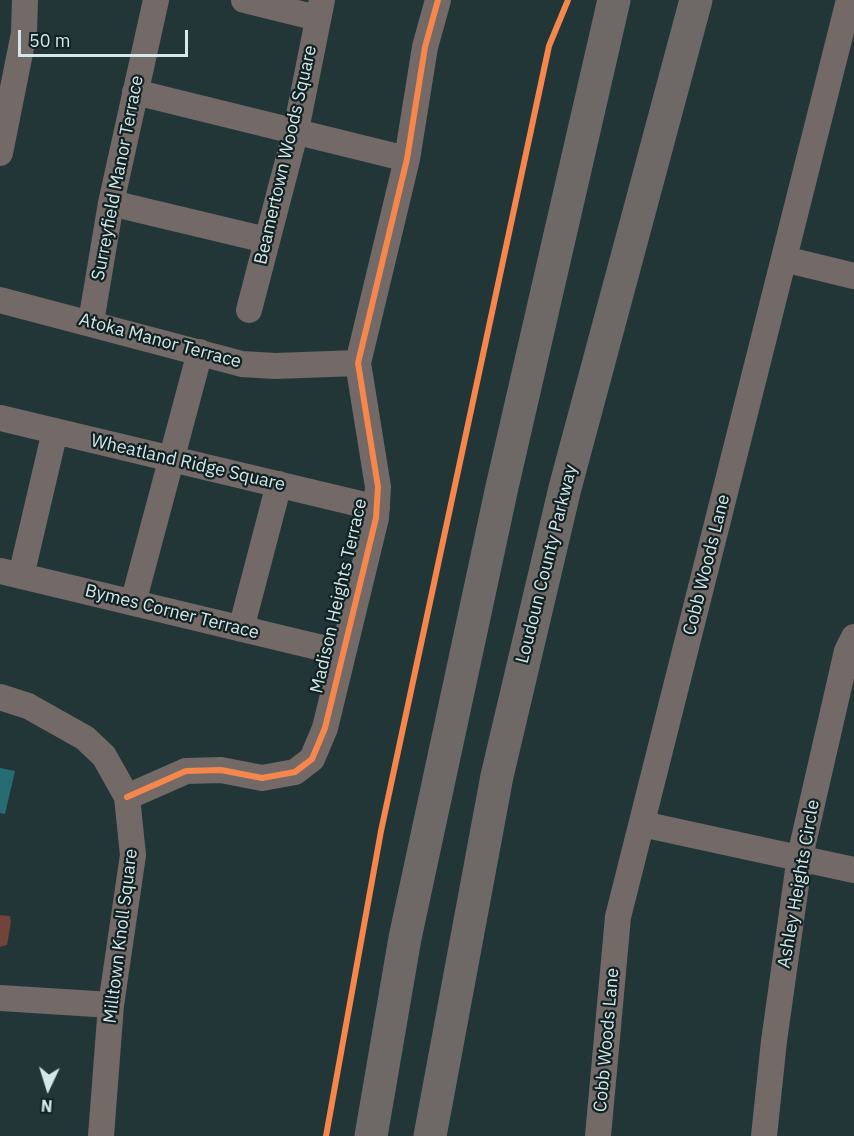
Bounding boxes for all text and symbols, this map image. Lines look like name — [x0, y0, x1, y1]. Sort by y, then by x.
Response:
scale bar — [21, 18, 190, 56]
text: 50 m — [29, 29, 71, 52]
street label: Beamertown Woods Square — [250, 43, 322, 267]
street label: Surreyfield Manor Terrace — [88, 74, 148, 282]
street label: Atoka Manor Terrace — [77, 309, 243, 373]
street label: Wheatland Ridge Square — [89, 430, 287, 496]
street label: Loudoun County Parkway — [512, 462, 582, 666]
street label: Cobb Woods Lane — [679, 492, 735, 638]
street label: Madison Heights Terrace — [306, 497, 372, 695]
street label: Bymes Corner Terrace — [83, 580, 261, 644]
street label: Ashley Heights Circle — [774, 798, 824, 970]
street label: Milltown Knoll Square — [100, 847, 142, 1025]
street label: Cobb Woods Lane — [590, 967, 624, 1113]
north arrow — [18, 1058, 78, 1118]
text: N — [40, 1096, 53, 1116]

